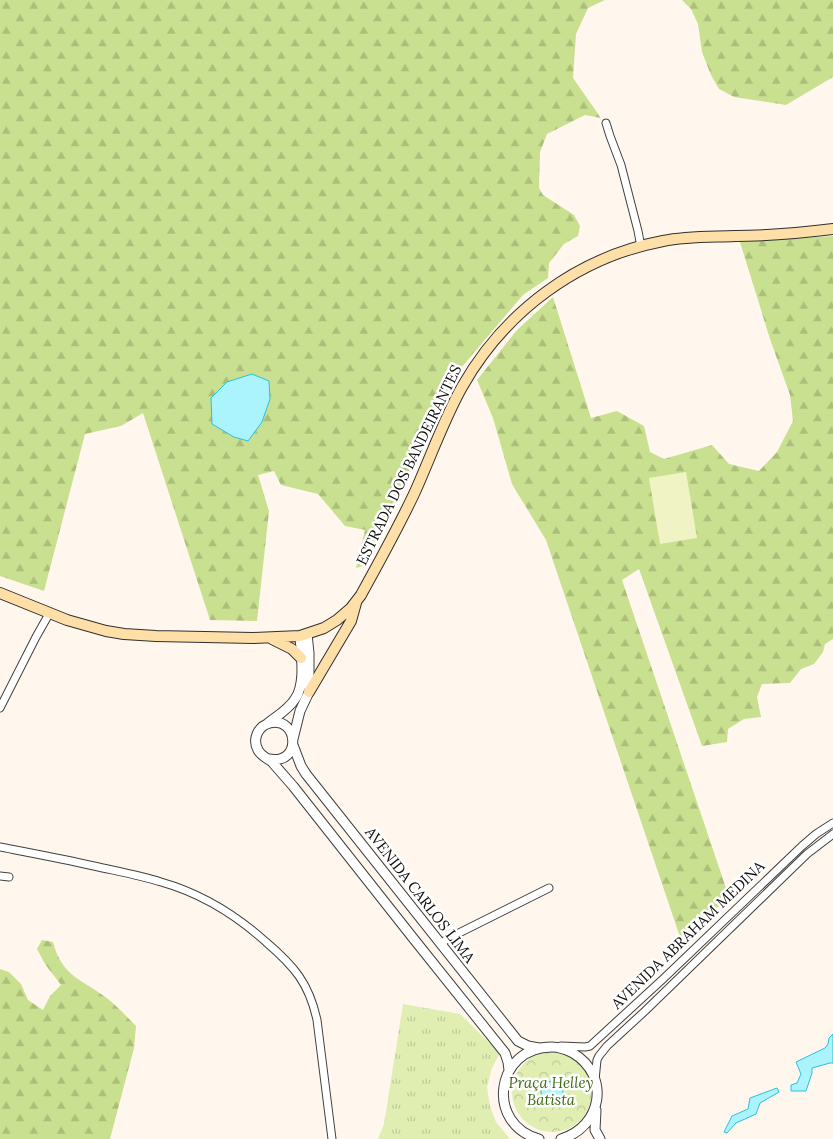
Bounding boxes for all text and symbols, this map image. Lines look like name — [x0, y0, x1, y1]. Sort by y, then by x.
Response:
street label: ESTRADA DOS BANDEIRANTES — [352, 362, 465, 568]
street label: AVENIDA CARLOS LIMA — [361, 822, 480, 967]
street label: AVENIDA ABRAHAM MEDINA — [606, 856, 769, 1014]
park label: Praça Helley Batista — [509, 1073, 593, 1109]

